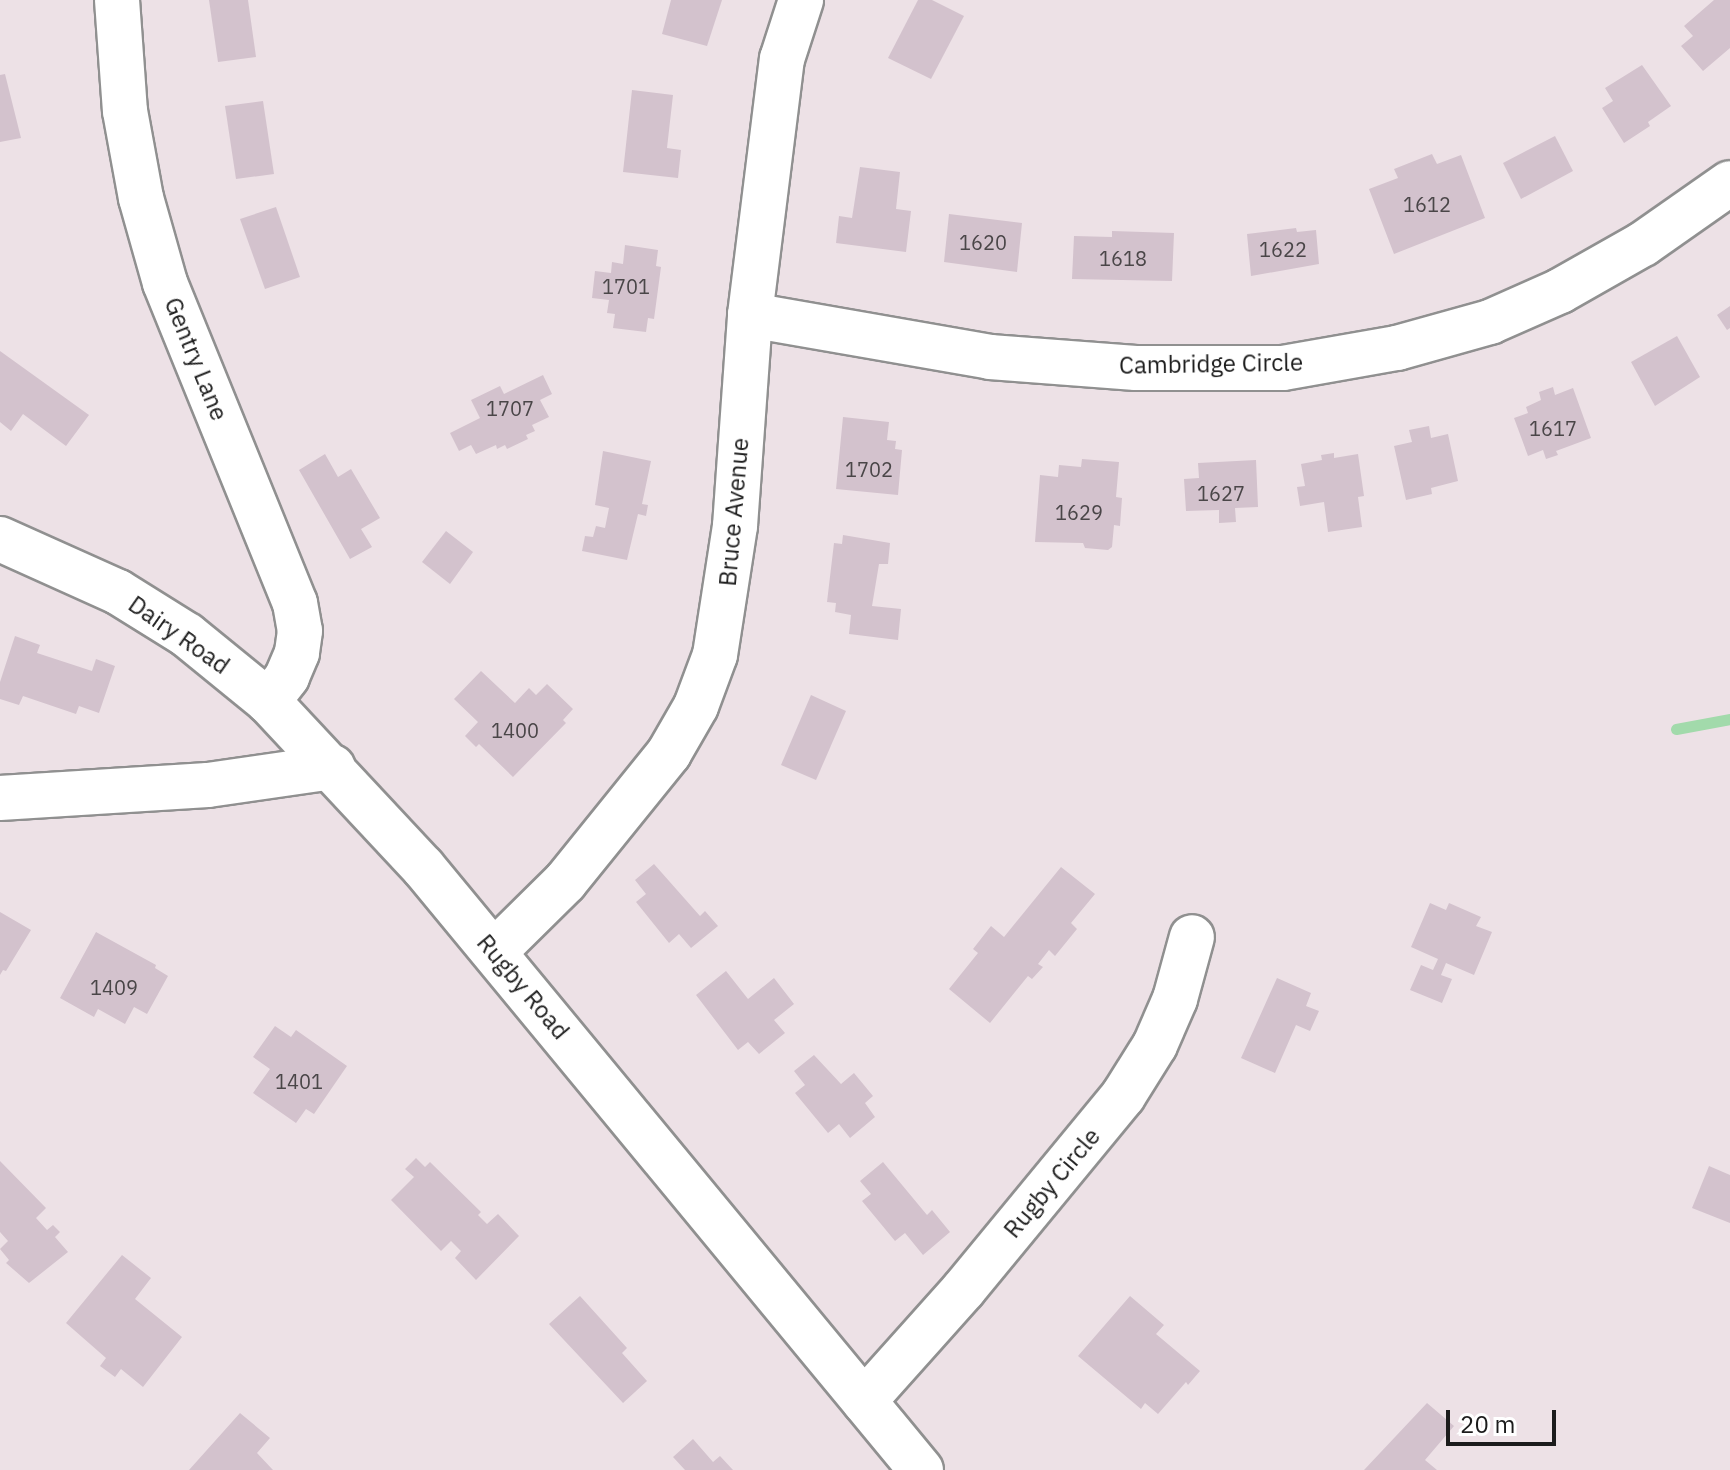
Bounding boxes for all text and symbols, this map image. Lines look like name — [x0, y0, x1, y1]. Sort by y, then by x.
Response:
house number: 1612 — [1403, 192, 1451, 216]
house number: 1620 — [959, 230, 1007, 254]
house number: 1622 — [1259, 237, 1307, 261]
house number: 1618 — [1099, 246, 1147, 270]
house number: 1701 — [602, 274, 650, 298]
street label: Gentry Lane — [158, 293, 234, 425]
street label: Cambridge Circle — [1119, 348, 1303, 380]
house number: 1707 — [486, 396, 534, 420]
house number: 1617 — [1529, 416, 1577, 440]
street label: Bruce Avenue — [713, 437, 755, 587]
house number: 1702 — [845, 457, 893, 481]
house number: 1627 — [1197, 481, 1245, 505]
house number: 1629 — [1055, 500, 1103, 524]
street label: Dairy Road — [123, 590, 235, 680]
house number: 1400 — [491, 718, 539, 742]
street label: Rugby Road — [471, 929, 575, 1045]
house number: 1409 — [90, 975, 138, 999]
house number: 1401 — [275, 1069, 323, 1093]
street label: Rugby Circle — [998, 1122, 1106, 1244]
scale bar — [1450, 1394, 1560, 1444]
text: 20 m — [1460, 1408, 1515, 1440]

